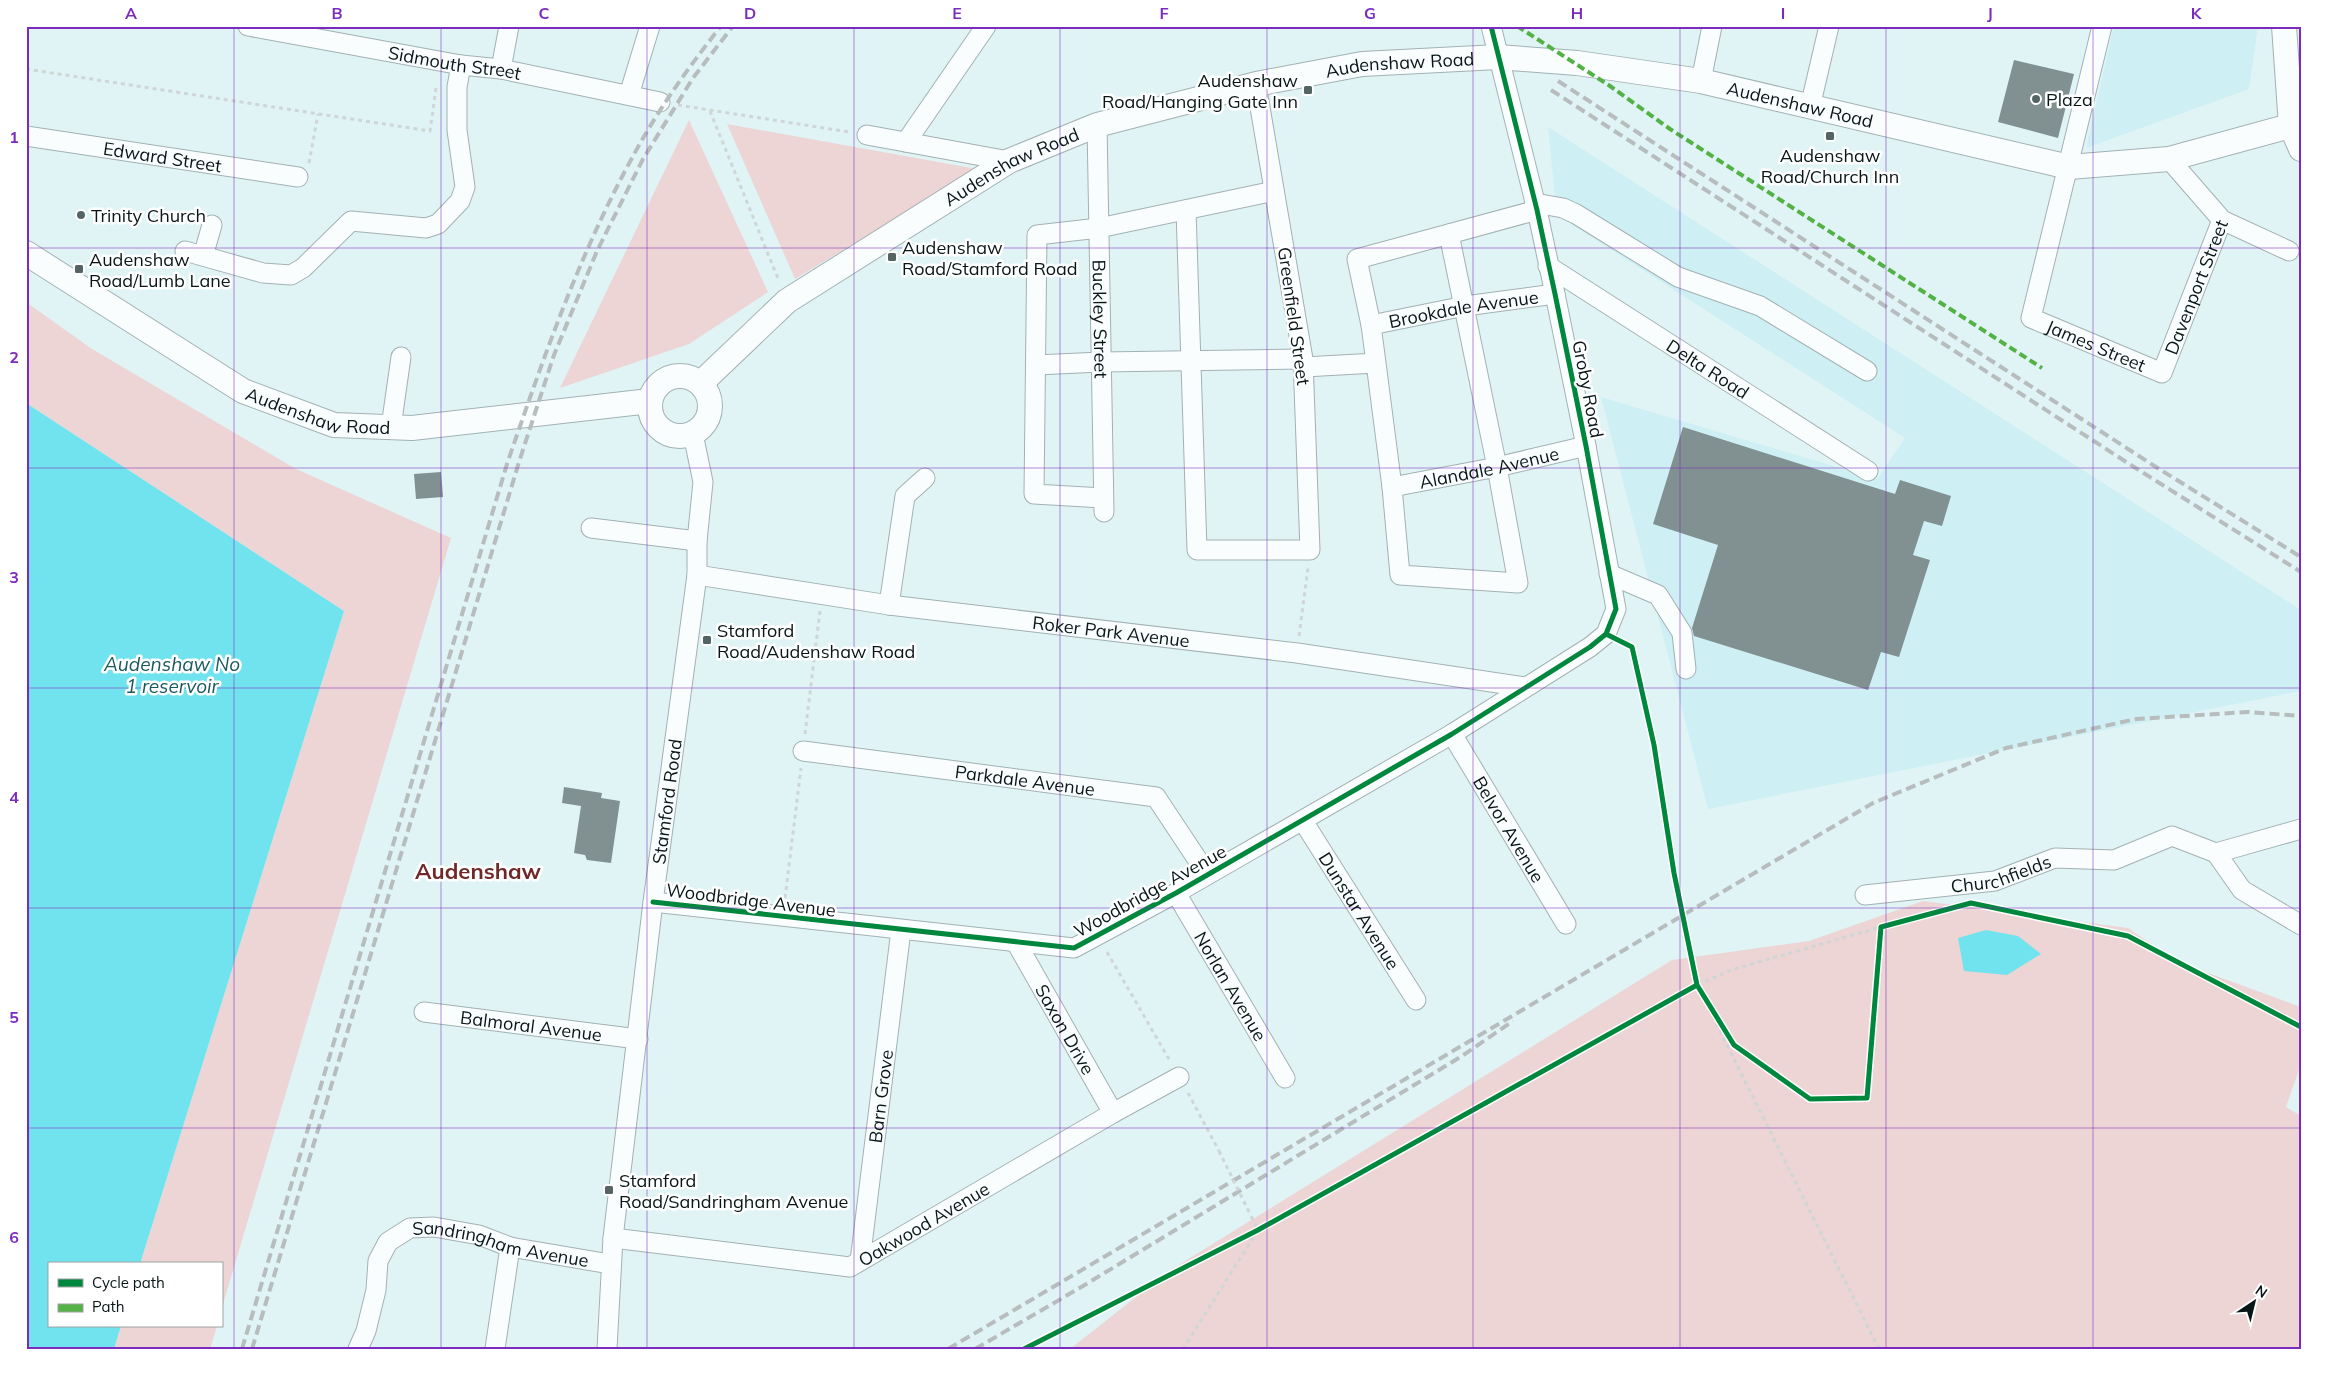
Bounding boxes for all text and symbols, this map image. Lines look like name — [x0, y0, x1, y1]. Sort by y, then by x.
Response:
text: A — [125, 3, 137, 23]
text: B — [331, 3, 343, 23]
text: C — [539, 3, 550, 23]
text: D — [744, 3, 756, 23]
text: E — [952, 3, 962, 23]
text: F — [1159, 3, 1169, 23]
text: G — [1364, 3, 1376, 23]
text: H — [1571, 3, 1583, 23]
text: I — [1781, 3, 1785, 23]
text: J — [1987, 3, 1993, 23]
text: K — [2191, 3, 2203, 23]
street label: Sidmouth Street — [386, 40, 523, 84]
street label: Audenshaw Road — [1323, 47, 1475, 82]
place label: Audenshaw Road/Hanging Gate Inn — [1102, 69, 1298, 113]
street label: Audenshaw Road — [1725, 76, 1876, 132]
marker: Audenshaw Road/Hanging Gate Inn — [1302, 84, 1314, 96]
place label: Plaza — [2046, 88, 2093, 111]
marker: Plaza — [2030, 93, 2042, 105]
street label: Audenshaw Road — [939, 122, 1082, 211]
text: 1 — [9, 127, 19, 147]
marker: Audenshaw Road/Church Inn — [1824, 130, 1836, 142]
street label: Edward Street — [102, 136, 223, 177]
place label: Audenshaw Road/Church Inn — [1761, 144, 1899, 188]
place label: Trinity Church — [91, 204, 206, 227]
marker: Trinity Church — [75, 209, 87, 221]
street label: Davenport Street — [2159, 216, 2233, 358]
place label: Audenshaw Road/Stamford Road — [902, 236, 1078, 280]
street label: Greenfield Street — [1273, 245, 1315, 387]
place label: Audenshaw Road/Lumb Lane — [89, 248, 231, 292]
marker: Audenshaw Road/Stamford Road — [886, 251, 898, 263]
street label: Buckley Street — [1088, 259, 1113, 379]
marker: Audenshaw Road/Lumb Lane — [73, 263, 85, 275]
street label: Brookdale Avenue — [1387, 285, 1540, 333]
street label: James Street — [2043, 314, 2149, 376]
street label: Delta Road — [1662, 334, 1754, 403]
street label: Groby Road — [1567, 338, 1609, 440]
text: 2 — [9, 347, 19, 367]
street label: Audenshaw Road — [243, 382, 391, 439]
street label: Alandale Avenue — [1417, 441, 1561, 493]
text: 3 — [9, 567, 19, 587]
street label: Roker Park Avenue — [1031, 610, 1191, 652]
place label: Stamford Road/Audenshaw Road — [717, 619, 915, 663]
marker: Stamford Road/Audenshaw Road — [701, 634, 713, 646]
water label: Audenshaw No 1 reservoir — [103, 652, 240, 698]
street label: Stamford Road — [647, 737, 686, 866]
street label: Parkdale Avenue — [954, 759, 1096, 800]
street label: Belvor Avenue — [1468, 772, 1550, 887]
text: 4 — [9, 787, 19, 807]
street label: Woodbridge Avenue — [1070, 840, 1230, 942]
street label: Dunstar Avenue — [1314, 848, 1405, 974]
street label: Churchfields — [1950, 849, 2054, 897]
district label: Audenshaw — [415, 857, 541, 885]
street label: Woodbridge Avenue — [665, 878, 837, 922]
street label: Norlan Avenue — [1190, 927, 1272, 1045]
street label: Saxon Drive — [1031, 980, 1100, 1079]
street label: Balmoral Avenue — [459, 1005, 603, 1046]
text: 5 — [9, 1007, 19, 1027]
street label: Barn Grove — [863, 1048, 898, 1144]
place label: Stamford Road/Sandringham Avenue — [619, 1169, 848, 1213]
street label: Oakwood Avenue — [854, 1177, 993, 1271]
marker: Stamford Road/Sandringham Avenue — [603, 1184, 615, 1196]
street label: Sandringham Avenue — [412, 1215, 590, 1272]
text: 6 — [9, 1227, 19, 1247]
legend — [48, 1262, 222, 1328]
text: Cycle path — [92, 1273, 165, 1292]
north arrow — [2230, 1278, 2280, 1328]
text: N — [2252, 1281, 2271, 1302]
text: Path — [92, 1297, 124, 1316]

